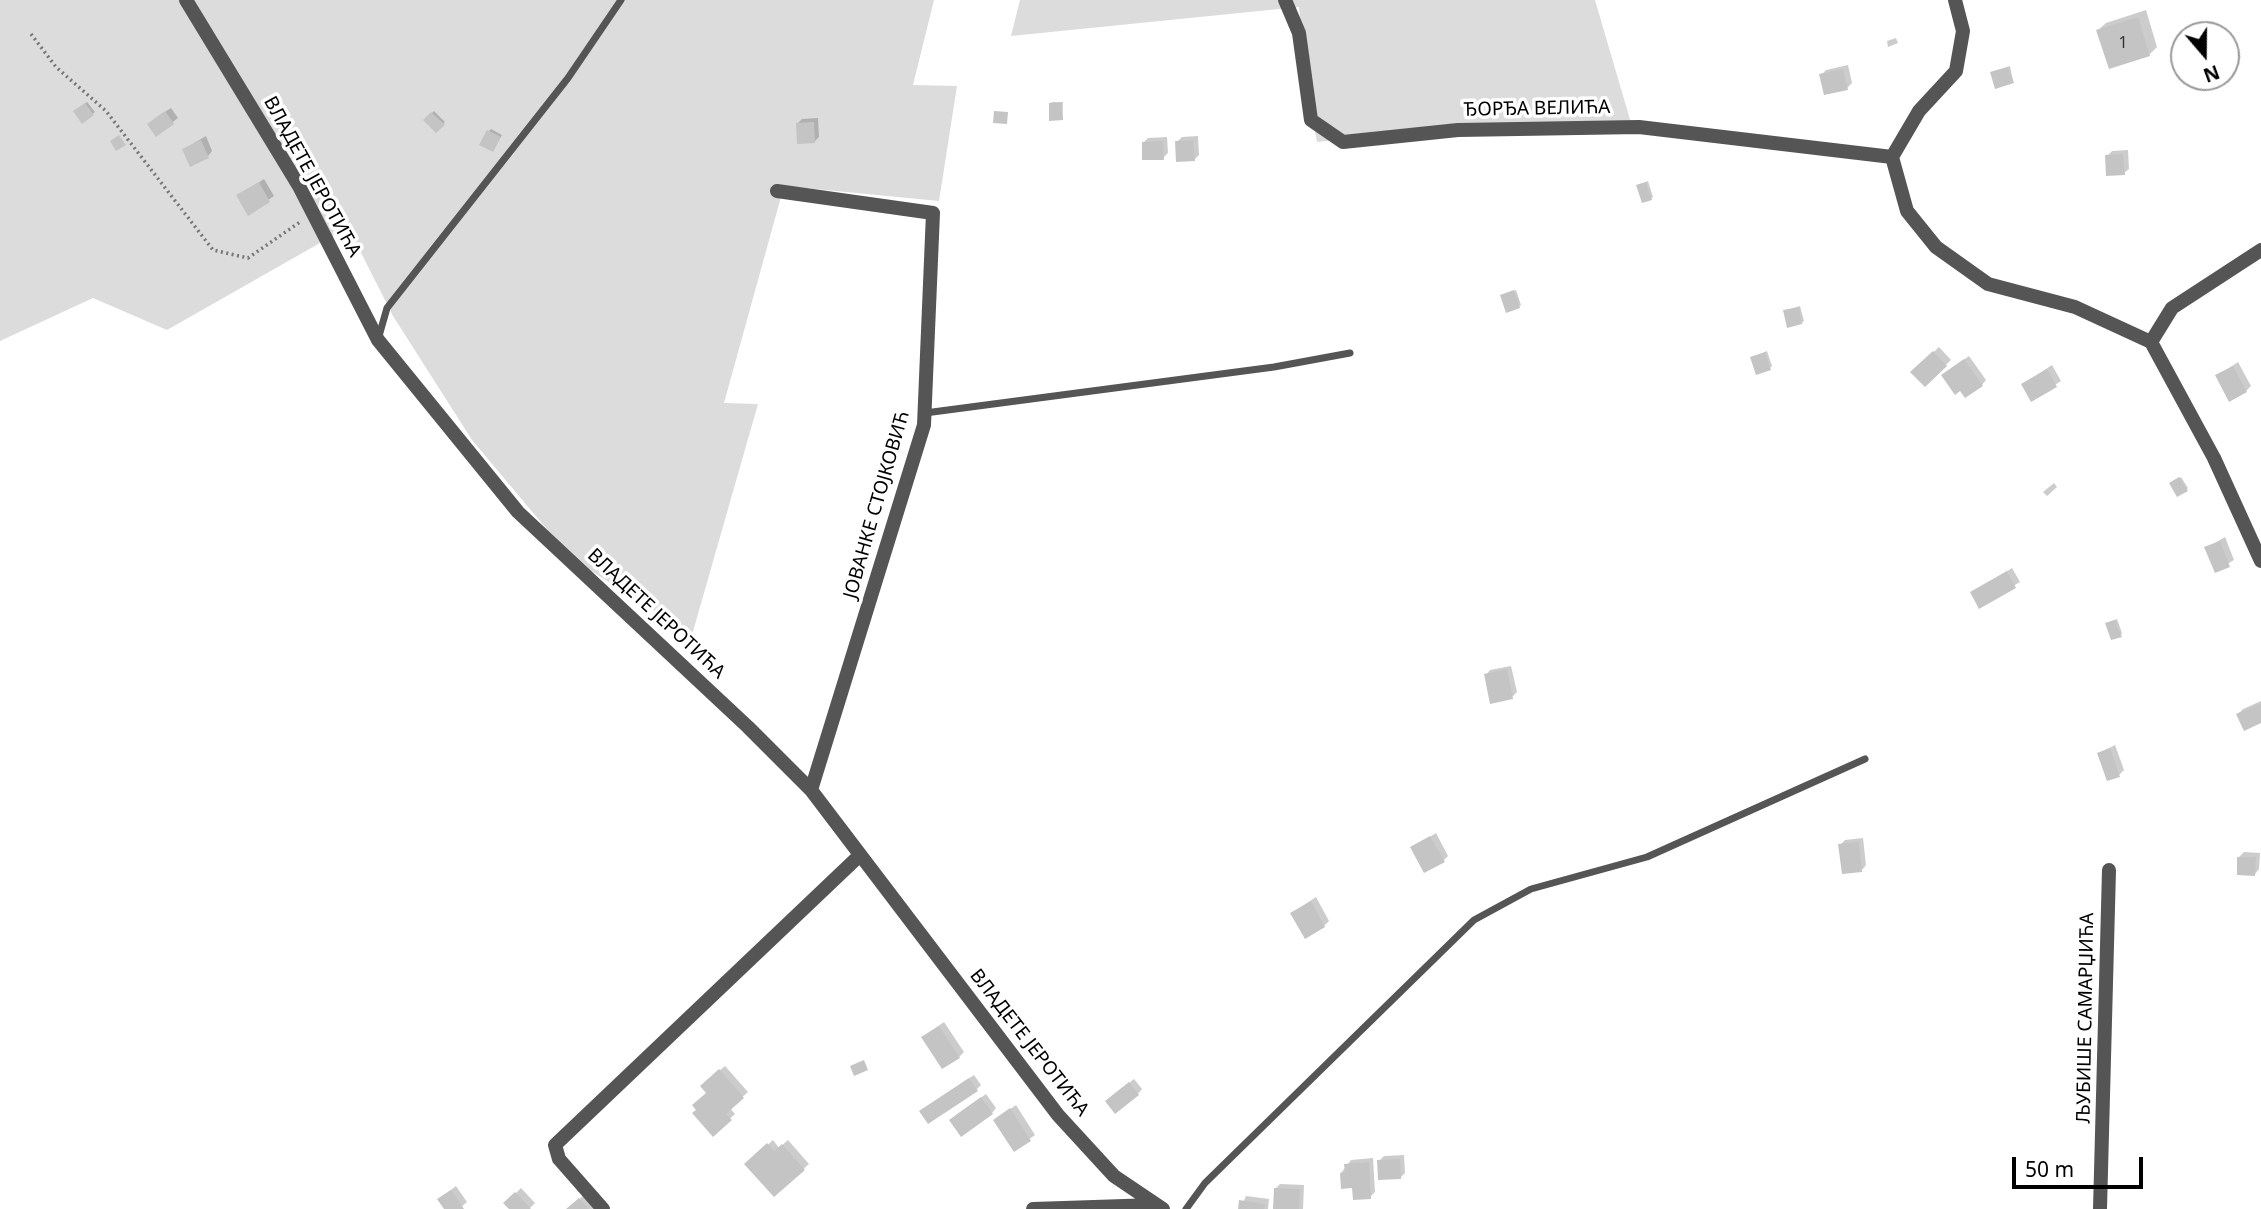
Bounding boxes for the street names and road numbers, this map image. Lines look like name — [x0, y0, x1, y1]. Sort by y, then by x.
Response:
street label: ВЛАДЕТЕ ЈЕРОТИЋА — [258, 93, 366, 261]
street label: ЂОРЂА ВЕЛИЋА — [1464, 96, 1610, 122]
street label: ЈОВАНКЕ СТОЈКОВИЋ — [839, 409, 915, 601]
street label: ВЛАДЕТЕ ЈЕРОТИЋА — [582, 544, 730, 684]
street label: ЉУБИШЕ САМАРЏИЋА — [2073, 912, 2099, 1124]
street label: ВЛАДЕТЕ ЈЕРОТИЋА — [965, 965, 1093, 1121]

